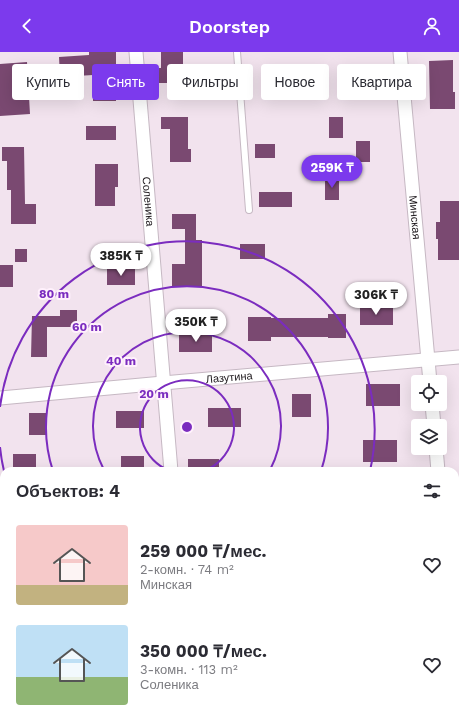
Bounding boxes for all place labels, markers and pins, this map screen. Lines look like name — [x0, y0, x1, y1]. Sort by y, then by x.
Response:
pin: 259K ₸ — [299, 155, 365, 189]
pin: 385K ₸ — [88, 243, 154, 277]
pin: 306K ₸ — [343, 282, 409, 316]
pin: 350K ₸ — [163, 309, 229, 343]
centre of rings — [180, 420, 194, 434]

